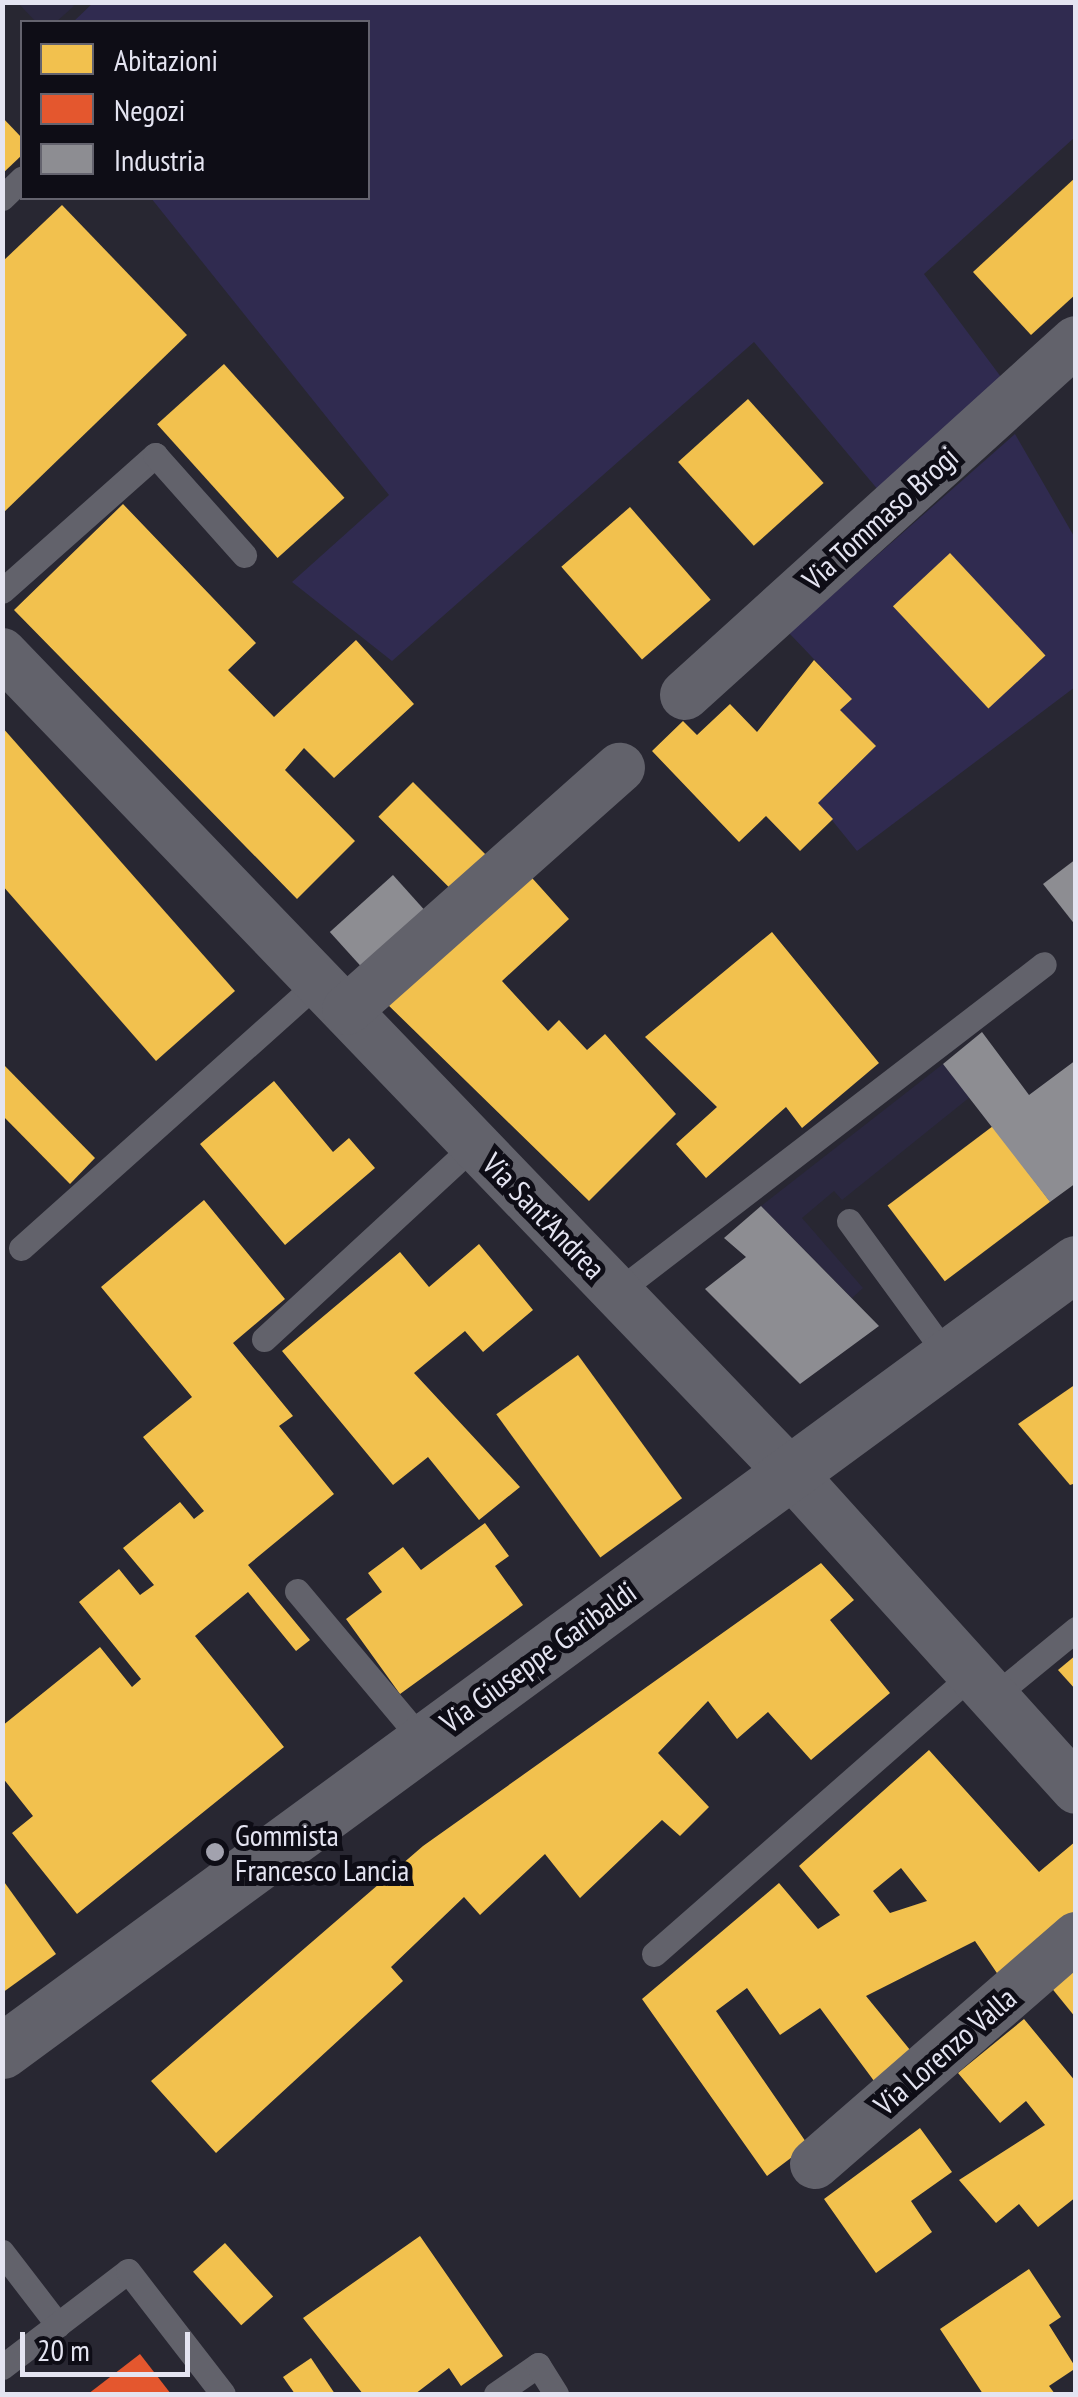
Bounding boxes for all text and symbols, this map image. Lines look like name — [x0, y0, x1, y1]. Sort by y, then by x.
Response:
legend — [20, 20, 370, 200]
text: Abitazioni — [114, 40, 218, 79]
text: Negozi — [114, 90, 185, 129]
text: Industria — [114, 140, 205, 179]
street label: Via Tommaso Brogi — [795, 439, 965, 597]
street label: Via Sant'Andrea — [475, 1146, 613, 1286]
street label: Via Giuseppe Garibaldi — [433, 1574, 643, 1740]
place label: Gommista Francesco Lancia — [235, 1817, 409, 1888]
marker: Gommista Francesco Lancia — [204, 1841, 226, 1863]
street label: Via Lorenzo Valla — [866, 1979, 1024, 2123]
scale bar — [25, 2312, 195, 2374]
text: 20 m — [37, 2330, 90, 2369]

